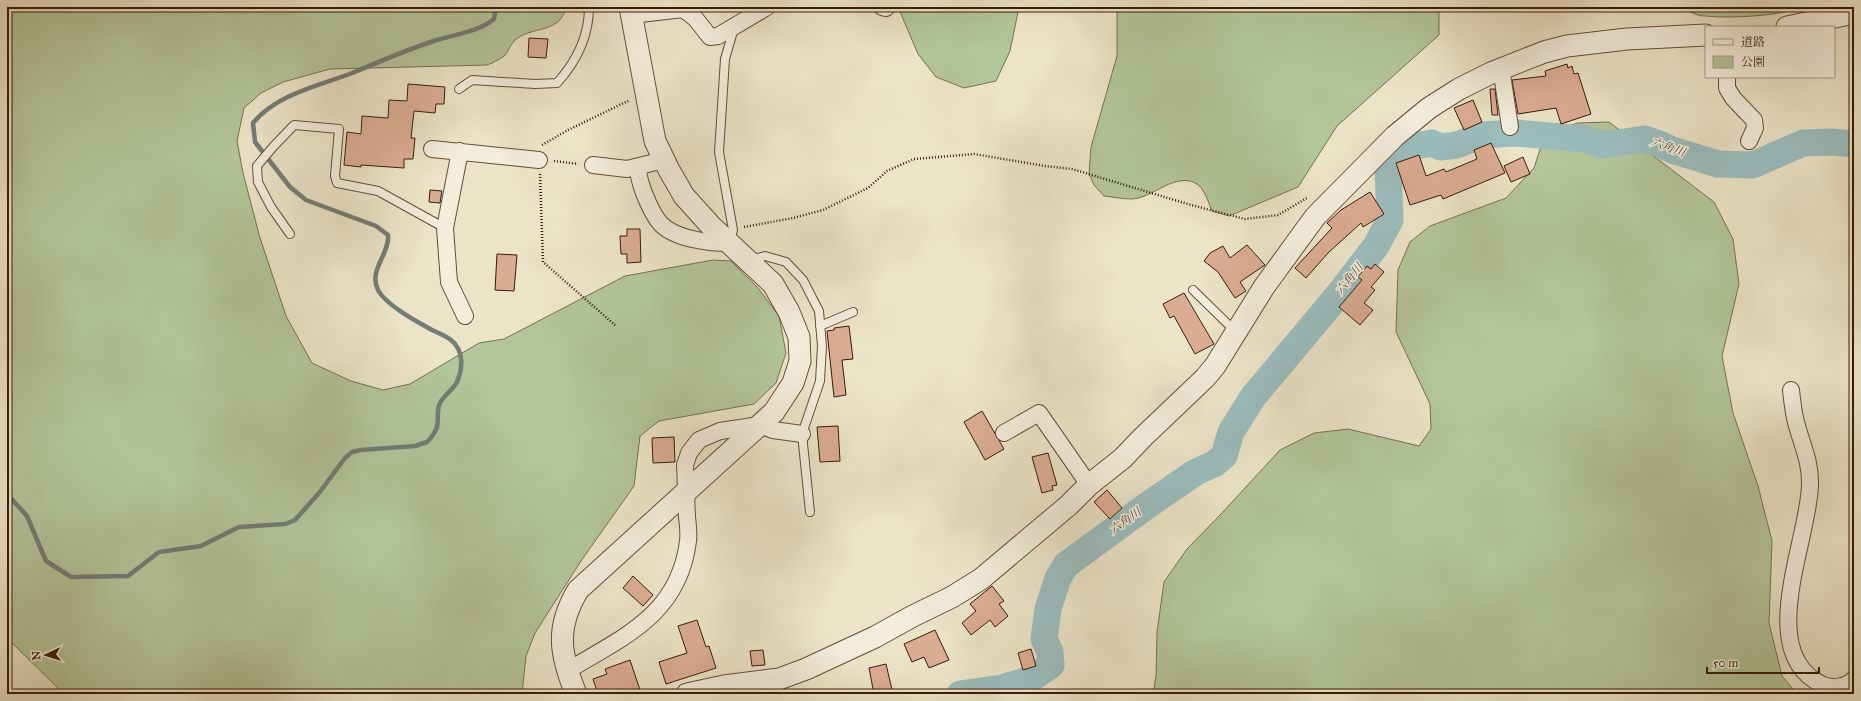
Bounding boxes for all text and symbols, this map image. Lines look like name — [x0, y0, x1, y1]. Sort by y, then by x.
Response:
legend — [1705, 26, 1835, 78]
text: 道路 — [1741, 35, 1765, 49]
text: 公園 — [1741, 55, 1765, 69]
water label: 六角川 — [1649, 135, 1689, 160]
water label: 六角川 — [1332, 259, 1367, 297]
water label: 六角川 — [1106, 504, 1145, 537]
north arrow — [26, 635, 66, 675]
scale bar — [1707, 649, 1819, 675]
text: N — [30, 650, 43, 661]
text: 50 m — [1713, 656, 1738, 670]

